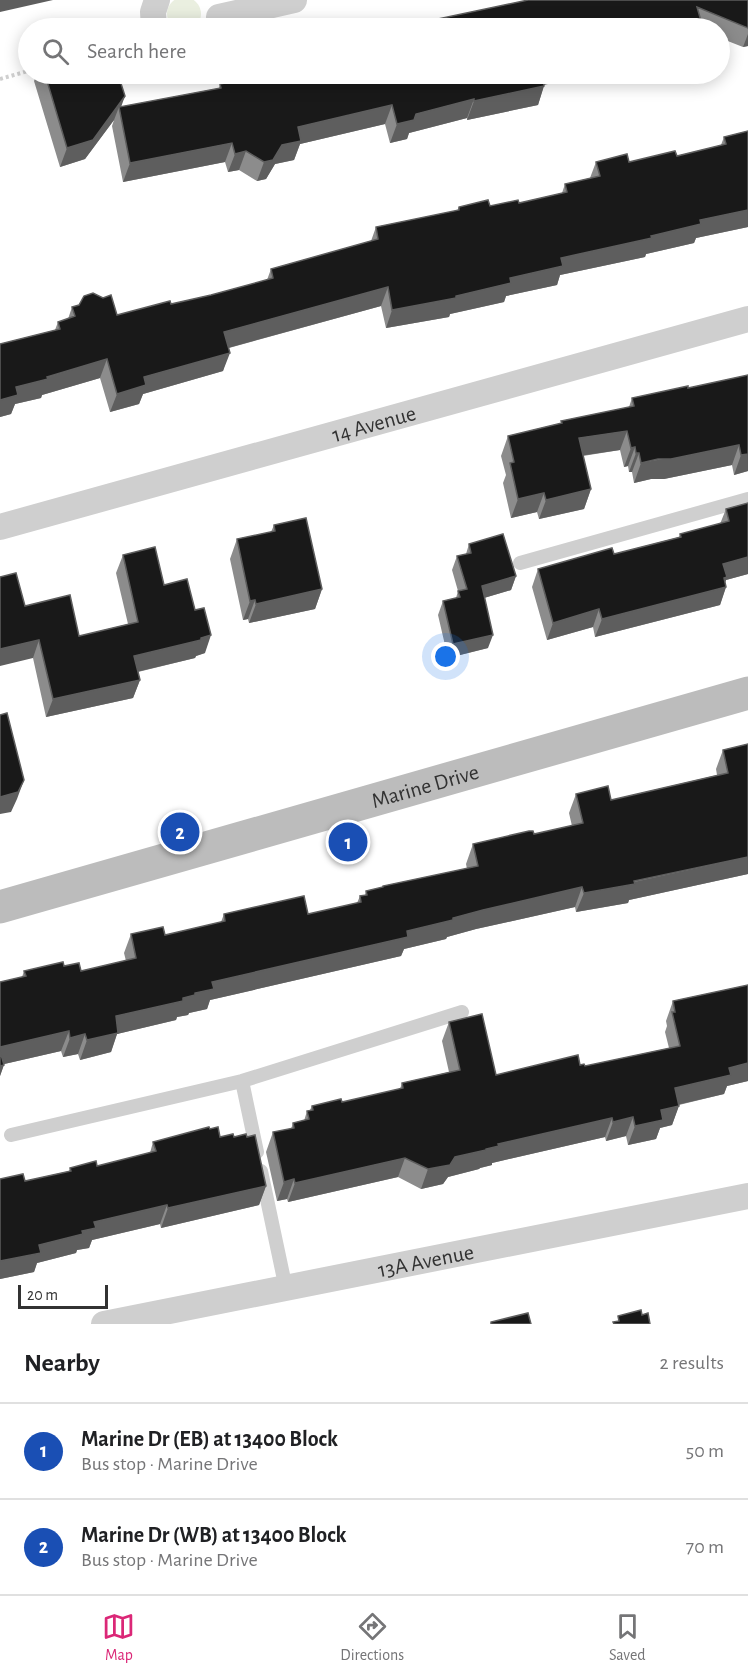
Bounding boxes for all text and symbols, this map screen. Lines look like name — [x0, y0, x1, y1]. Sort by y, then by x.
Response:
search box — [18, 18, 730, 84]
icon: search — [39, 35, 72, 68]
text: Search here — [87, 40, 186, 62]
street label: 14 Avenue — [330, 402, 418, 446]
your location — [431, 642, 460, 671]
street label: Marine Drive — [369, 761, 481, 812]
pin: 2 — [160, 810, 200, 854]
pin: 1 — [328, 820, 368, 864]
street label: 13A Avenue — [376, 1241, 476, 1281]
scale bar — [18, 1282, 108, 1310]
text: 20 m — [27, 1287, 58, 1303]
text: Nearby — [24, 1350, 100, 1376]
text: 2 results — [660, 1353, 724, 1373]
text: Marine Dr (EB) at 13400 Block — [81, 1428, 338, 1450]
text: 1 — [40, 1441, 47, 1461]
text: 50 m — [686, 1441, 724, 1461]
text: Bus stop · Marine Drive — [81, 1454, 258, 1474]
text: Marine Dr (WB) at 13400 Block — [81, 1524, 346, 1546]
text: 2 — [39, 1537, 48, 1557]
text: 70 m — [686, 1537, 724, 1557]
text: Bus stop · Marine Drive — [81, 1550, 258, 1570]
tab: Map — [102, 1610, 135, 1665]
tab: Directions — [340, 1610, 404, 1665]
tab: Saved — [609, 1610, 646, 1665]

